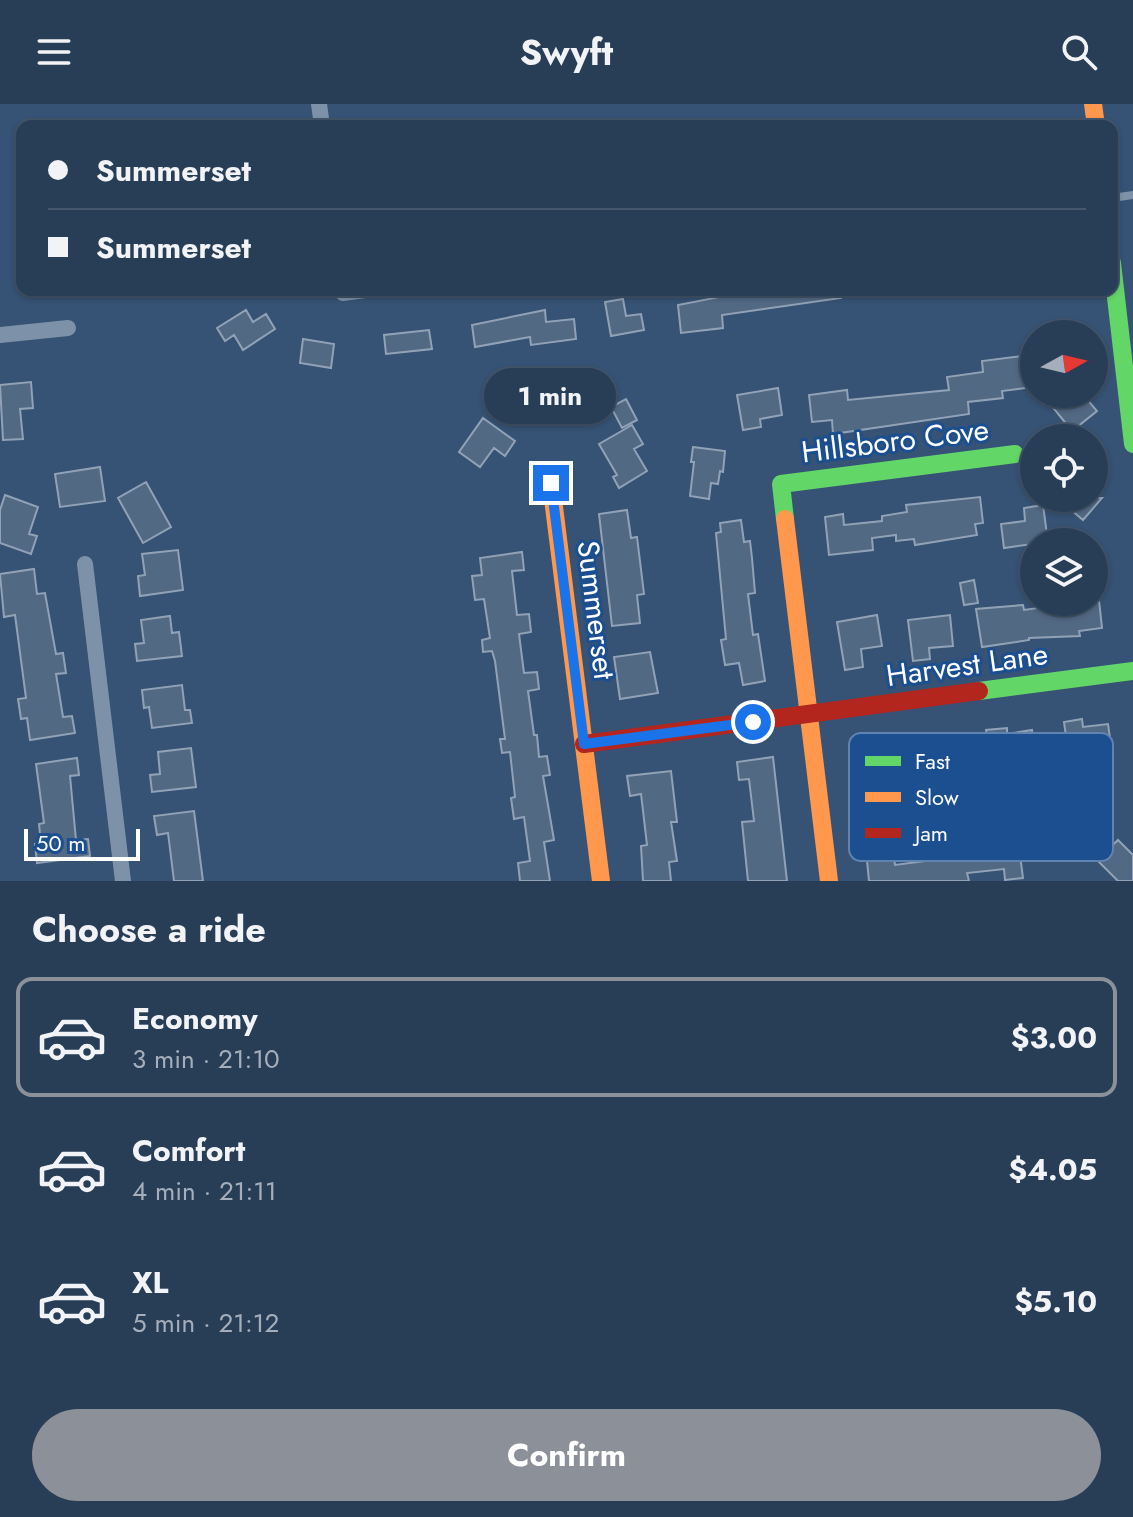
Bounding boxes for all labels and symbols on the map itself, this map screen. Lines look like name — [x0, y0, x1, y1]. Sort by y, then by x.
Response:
north arrow — [1020, 320, 1108, 408]
callout: 1 min — [485, 367, 617, 423]
street label: Hillsboro Cove — [799, 408, 991, 473]
route end — [533, 465, 569, 501]
street label: Summerset — [567, 538, 626, 683]
street label: Harvest Lane — [883, 632, 1050, 697]
route start — [735, 704, 771, 740]
legend — [849, 733, 1113, 861]
text: Fast — [915, 745, 951, 777]
text: Slow — [915, 781, 959, 813]
text: Jam — [912, 817, 948, 849]
scale bar — [24, 825, 140, 861]

